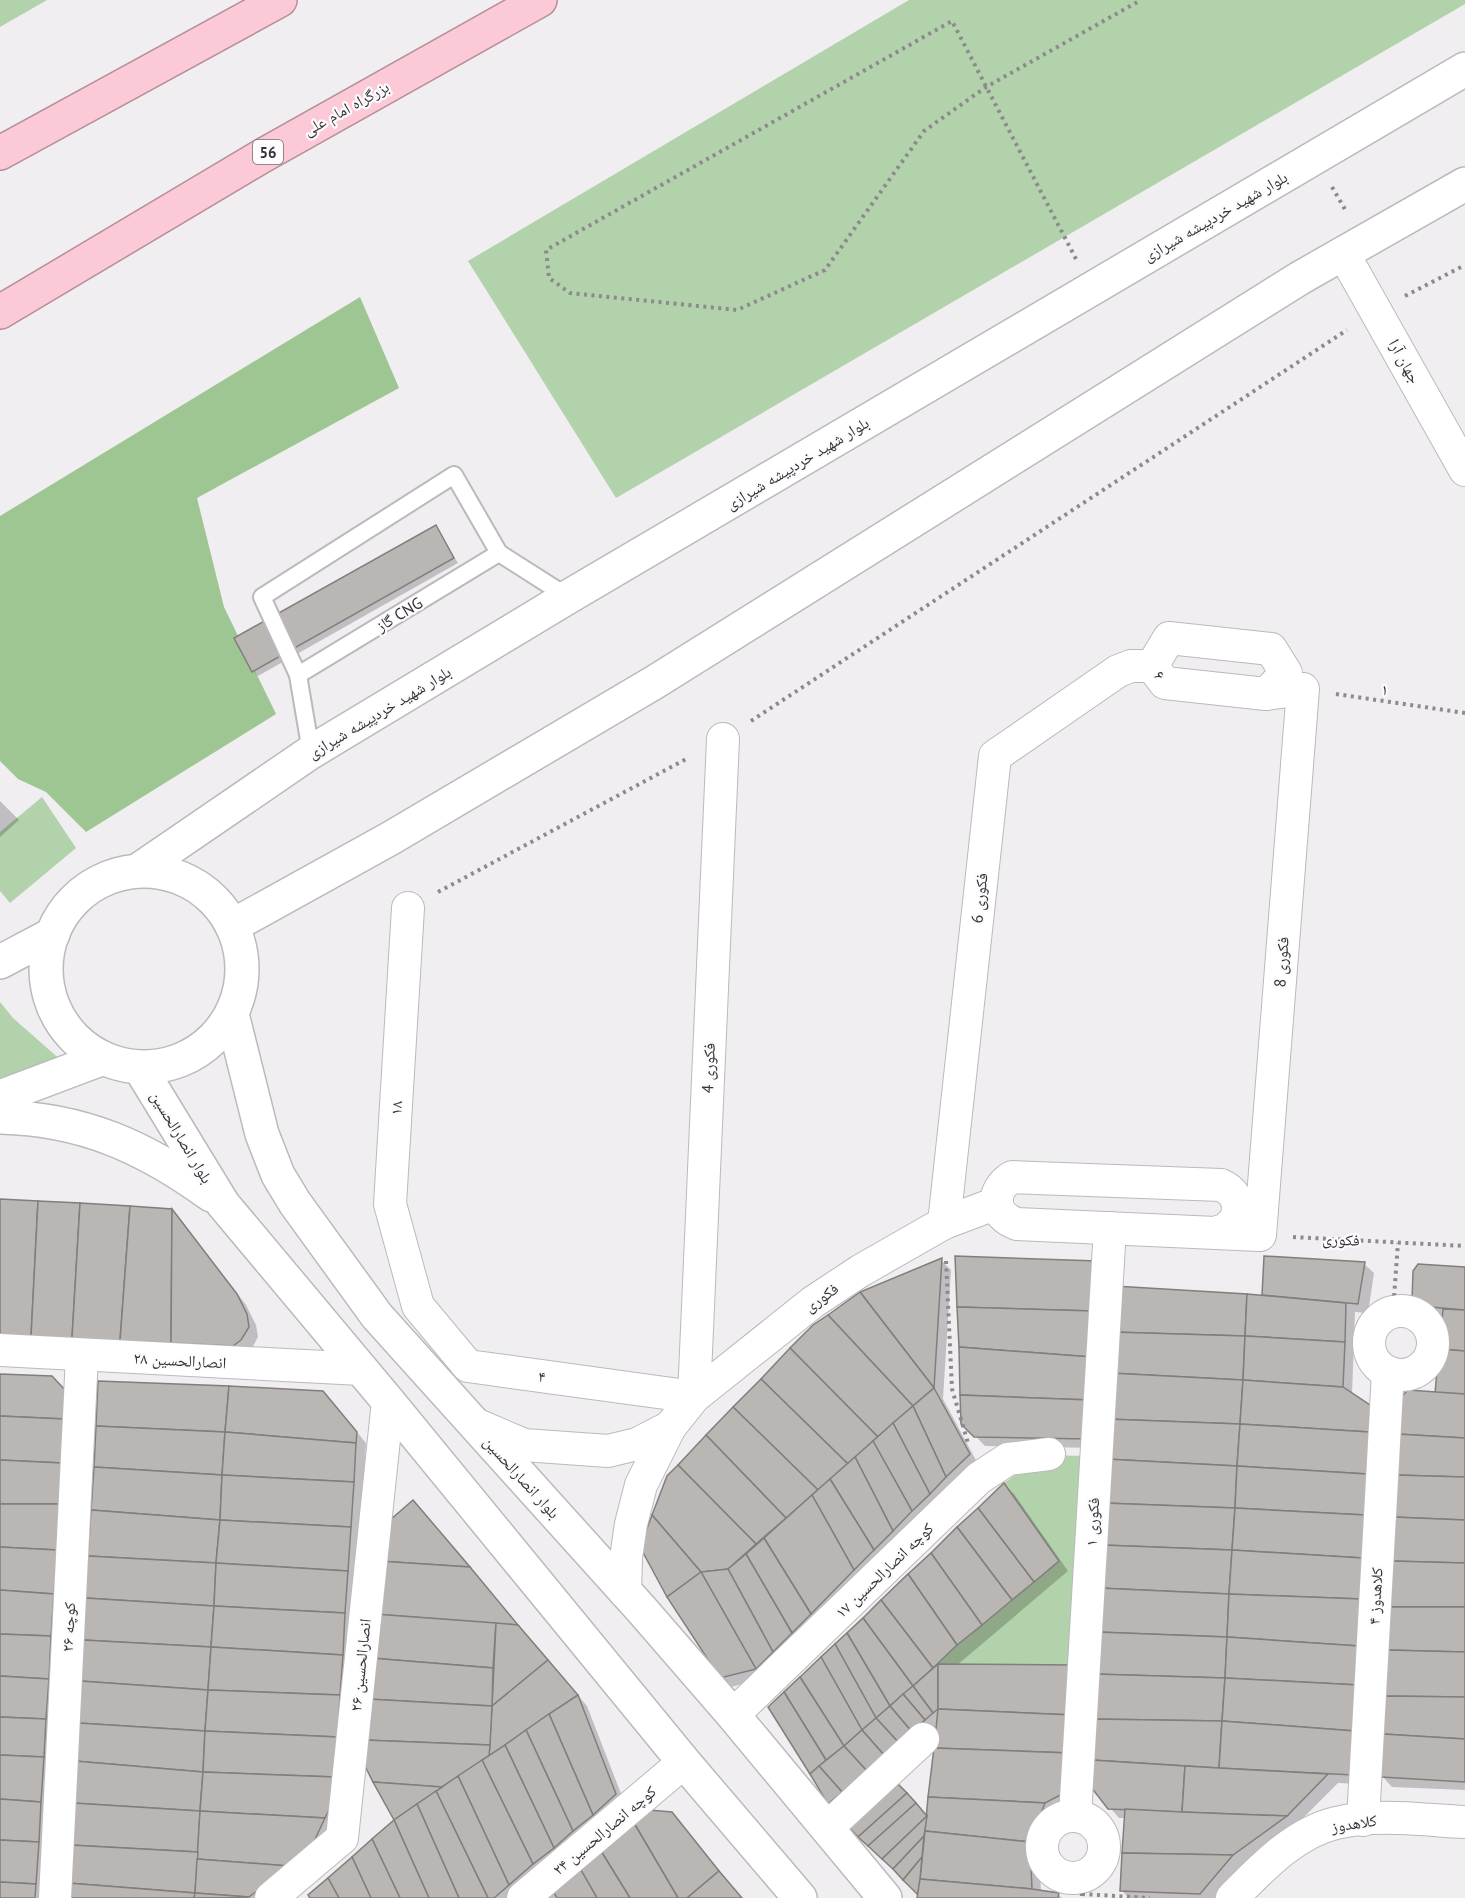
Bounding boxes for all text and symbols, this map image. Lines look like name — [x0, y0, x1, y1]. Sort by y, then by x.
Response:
street label: بزرگراه امام علی — [300, 76, 393, 141]
road number: 56 — [253, 140, 283, 164]
street label: بلوار شهید خردپیشه شیرازی — [1139, 166, 1291, 266]
street label: جهان آرا — [1384, 335, 1425, 387]
street label: بلوار شهید خردپیشه شیرازی — [722, 412, 873, 515]
street label: گاز CNG — [371, 592, 426, 636]
street label: بلوار شهید خردپیشه شیرازی — [304, 661, 455, 764]
street label: ۶ — [1150, 665, 1170, 685]
street label: ۱ — [1380, 679, 1390, 699]
street label: فکوری 6 — [966, 872, 993, 924]
street label: فکوری 8 — [1269, 936, 1294, 988]
street label: فکوری 4 — [697, 1042, 720, 1094]
street label: بلوار انصارالحسین — [146, 1087, 217, 1187]
street label: ۱۸ — [386, 1100, 406, 1116]
street label: فکوری — [1322, 1228, 1360, 1251]
street label: فکوری — [800, 1278, 843, 1317]
street label: انصارالحسین ۲۸ — [133, 1348, 227, 1373]
street label: ۴ — [537, 1366, 547, 1386]
street label: بلوار انصارالحسین — [479, 1431, 564, 1523]
street label: فکوری ۱ — [1081, 1497, 1104, 1547]
street label: کوچه انصارالحسین ۱۷ — [831, 1518, 938, 1623]
street label: کلاهدوز ۴ — [1364, 1567, 1387, 1625]
street label: کوچه ۲۶ — [57, 1601, 79, 1653]
street label: انصارالحسین ۲۶ — [345, 1618, 376, 1712]
street label: کوچه انصارالحسین ۲۴ — [548, 1781, 661, 1880]
street label: کلاهدوز — [1329, 1809, 1379, 1837]

